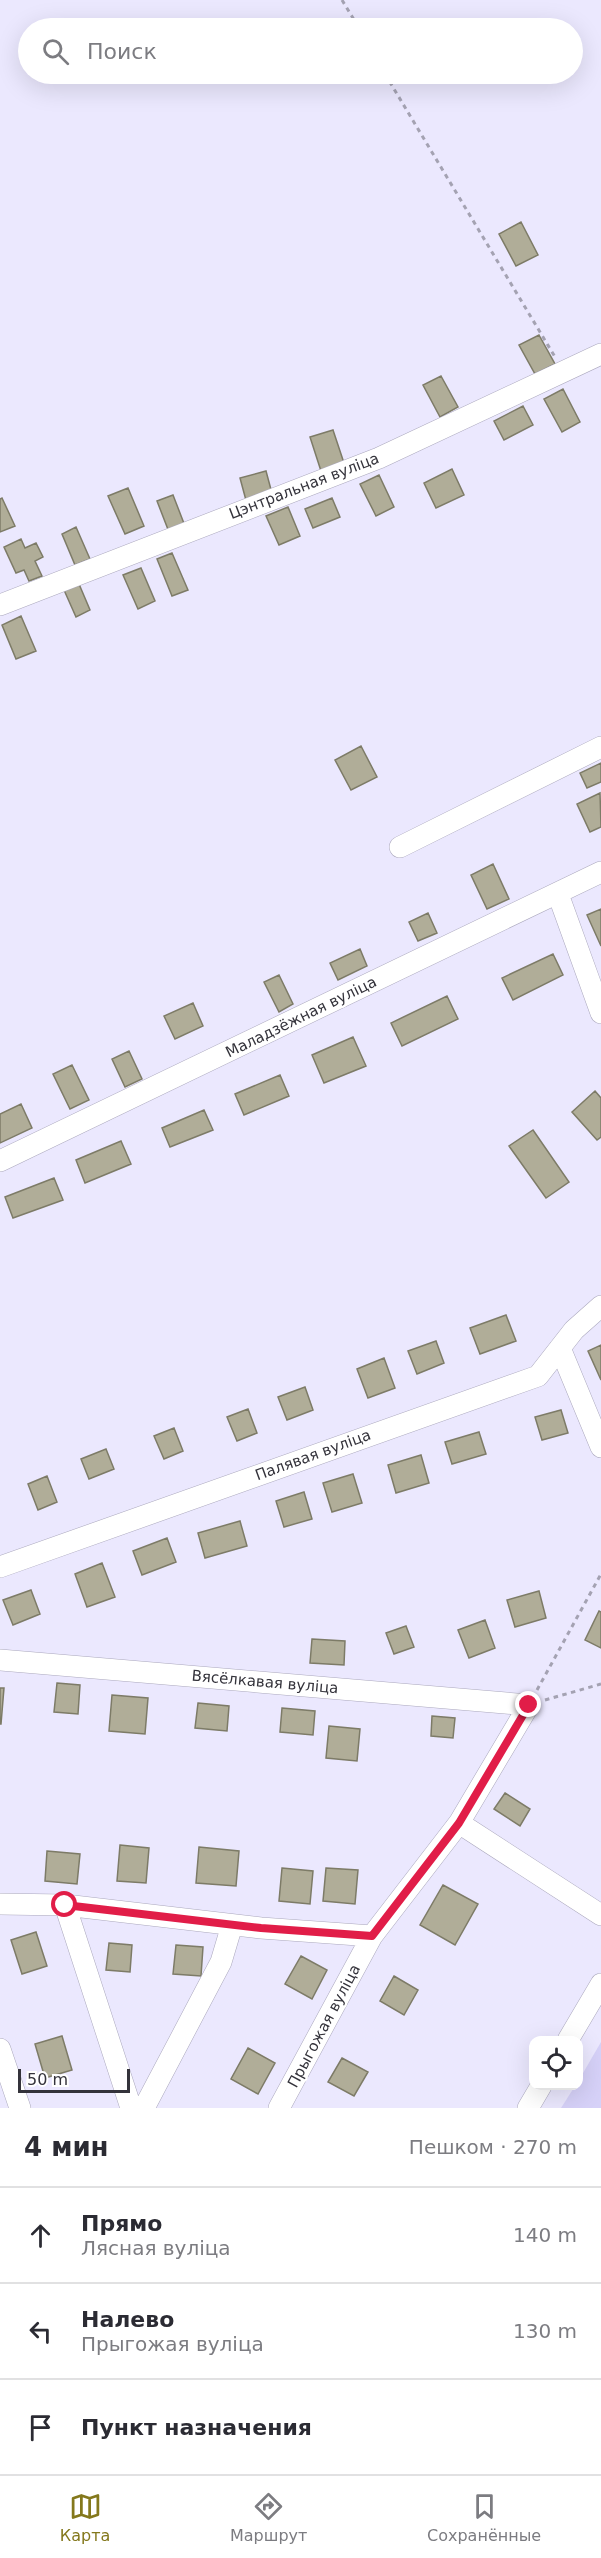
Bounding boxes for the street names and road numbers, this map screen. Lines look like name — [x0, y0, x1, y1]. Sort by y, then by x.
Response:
street label: Цэнтральная вуліца — [226, 449, 382, 523]
street label: Маладзёжная вуліца — [223, 973, 379, 1061]
street label: Палявая вуліца — [253, 1426, 373, 1484]
street label: Вясёлкавая вуліца — [191, 1667, 339, 1697]
street label: Прыгожая вуліца — [284, 1961, 364, 2091]

